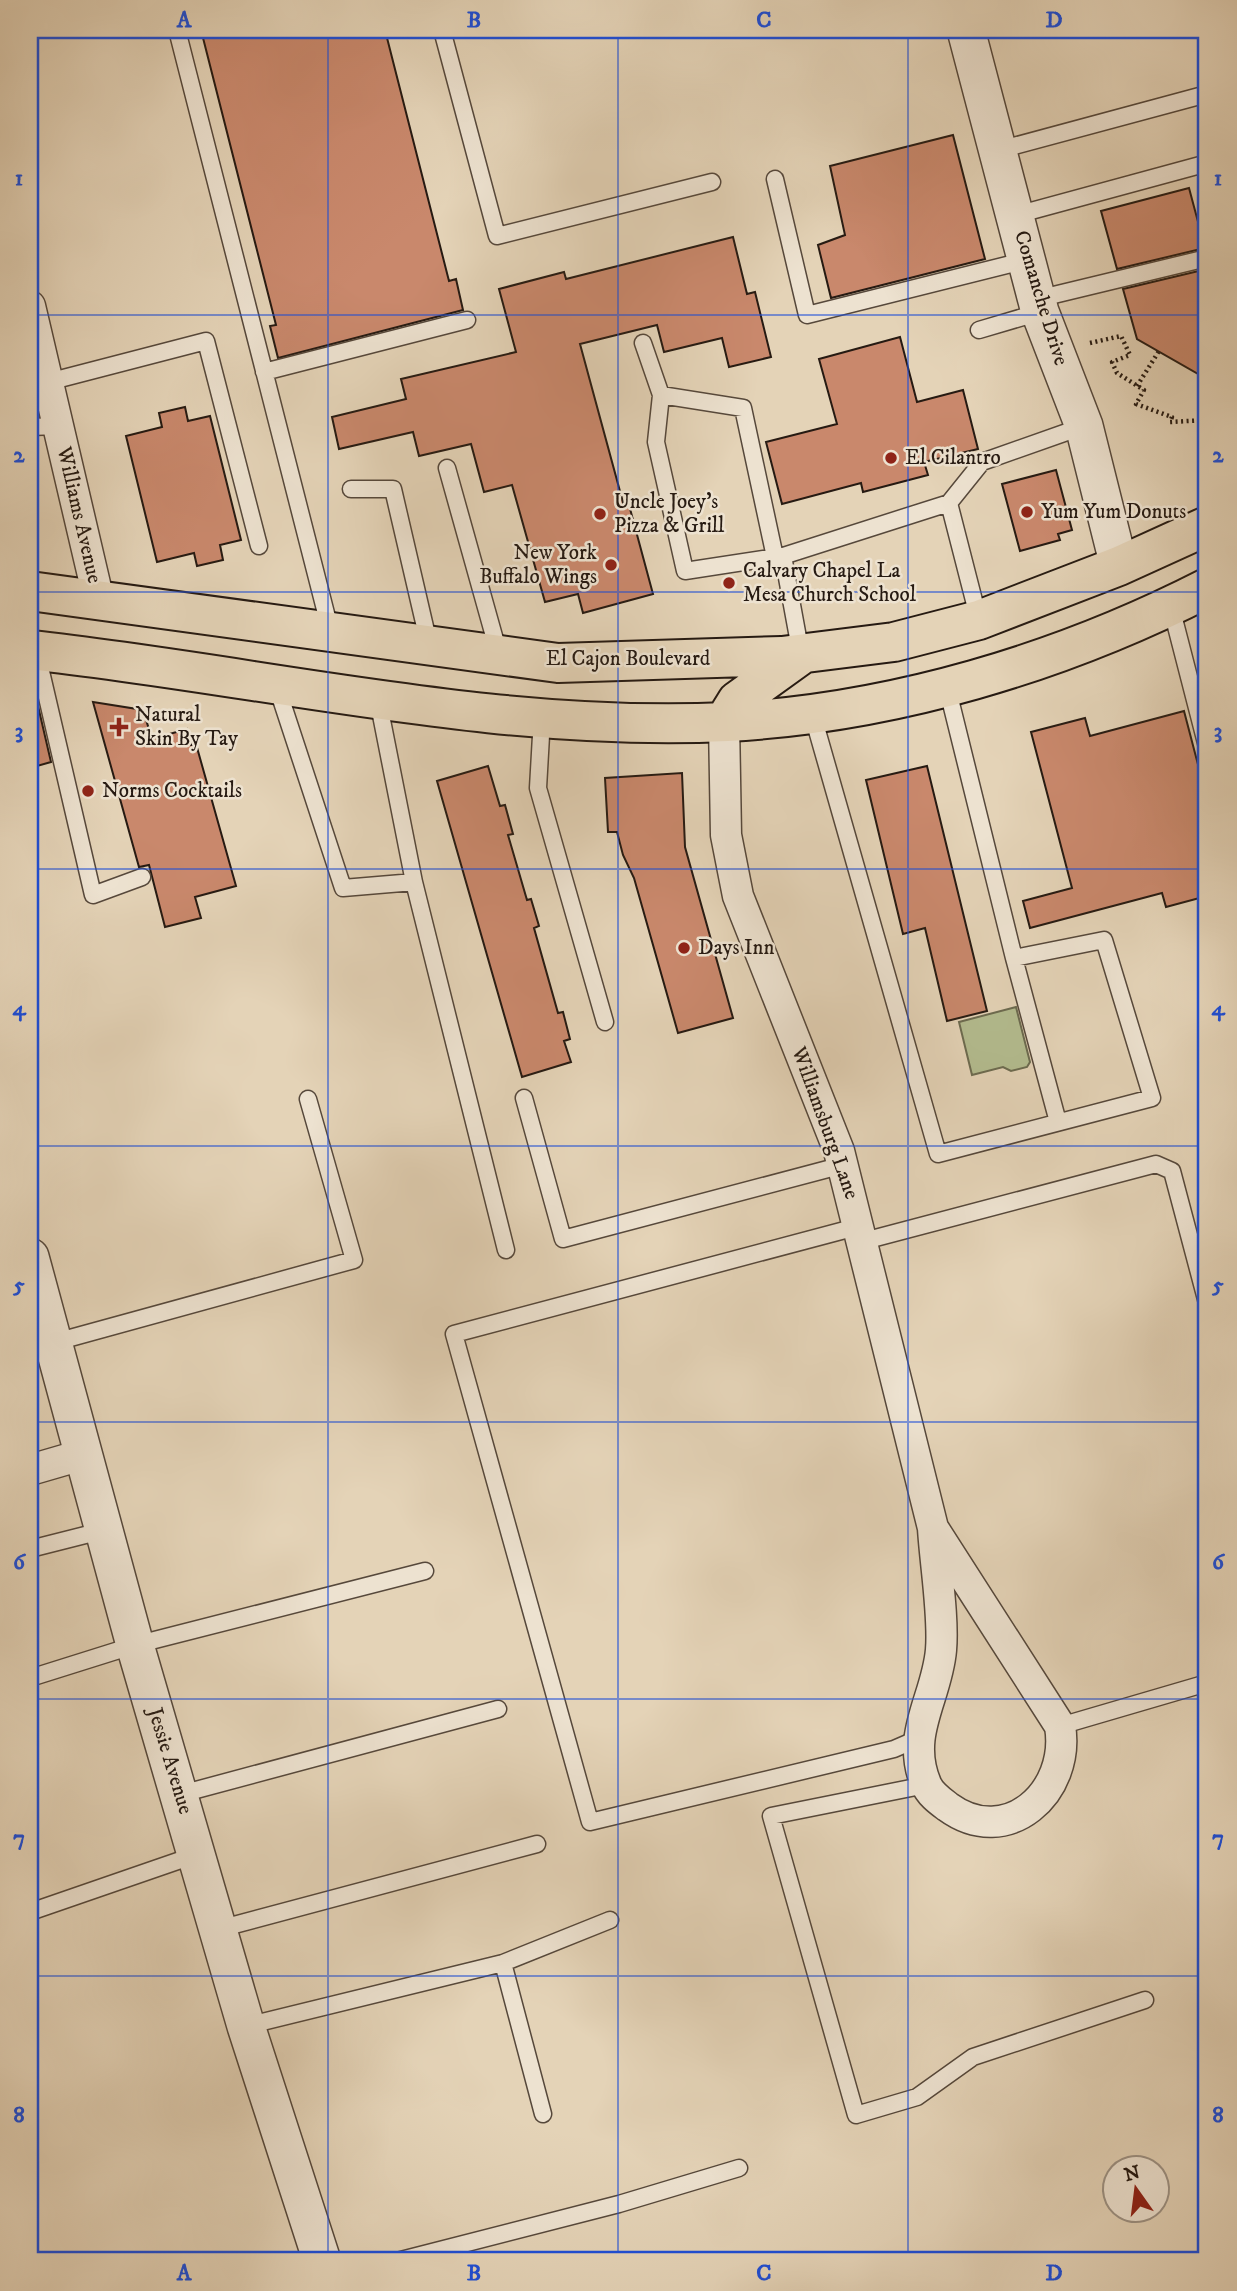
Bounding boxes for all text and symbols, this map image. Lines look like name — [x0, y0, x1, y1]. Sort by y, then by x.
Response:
text: A — [176, 6, 193, 35]
text: B — [467, 6, 481, 35]
text: C — [756, 6, 772, 35]
text: D — [1045, 6, 1063, 35]
text: 1 — [15, 164, 23, 193]
text: 1 — [1214, 164, 1222, 193]
street label: Comanche Drive — [1008, 227, 1074, 369]
text: 2 — [13, 441, 25, 470]
text: 2 — [1212, 441, 1224, 470]
street label: Williams Avenue — [50, 443, 107, 586]
place label: El Cilantro — [905, 445, 1001, 471]
marker: El Cilantro — [883, 450, 899, 466]
place label: Uncle Joey's Pizza & Grill — [614, 489, 725, 539]
place label: Yum Yum Donuts — [1041, 499, 1186, 525]
marker: Yum Yum Donuts — [1019, 504, 1035, 520]
marker: Uncle Joey's Pizza & Grill — [592, 506, 608, 522]
place label: New York Buffalo Wings — [479, 540, 598, 590]
marker: New York Buffalo Wings — [603, 557, 619, 573]
place label: Calvary Chapel La Mesa Church School — [743, 558, 917, 608]
marker: Calvary Chapel La Mesa Church School — [721, 575, 737, 591]
street label: El Cajon Boulevard — [546, 646, 711, 672]
place label: Natural Skin By Tay — [135, 702, 239, 752]
text: 3 — [15, 717, 23, 746]
marker: Natural Skin By Tay — [109, 717, 129, 737]
text: 3 — [1214, 717, 1222, 746]
place label: Norms Cocktails — [102, 778, 242, 804]
marker: Norms Cocktails — [80, 783, 96, 799]
place label: Days Inn — [698, 935, 775, 961]
marker: Days Inn — [676, 940, 692, 956]
text: 4 — [12, 994, 27, 1023]
text: 4 — [1211, 994, 1226, 1023]
street label: Williamsburg Lane — [785, 1042, 865, 1203]
text: 5 — [12, 1271, 25, 1300]
text: 5 — [1211, 1271, 1224, 1300]
text: 6 — [13, 1548, 27, 1577]
text: 6 — [1212, 1548, 1226, 1577]
street label: Jessie Avenue — [141, 1703, 199, 1818]
text: 7 — [13, 1824, 25, 1853]
text: 7 — [1212, 1824, 1224, 1853]
text: 8 — [13, 2101, 25, 2130]
text: 8 — [1212, 2101, 1224, 2130]
north arrow — [1100, 2154, 1170, 2224]
text: N — [1122, 2161, 1143, 2187]
text: A — [176, 2259, 193, 2288]
text: B — [467, 2259, 481, 2288]
text: C — [756, 2259, 772, 2288]
text: D — [1045, 2259, 1063, 2288]

